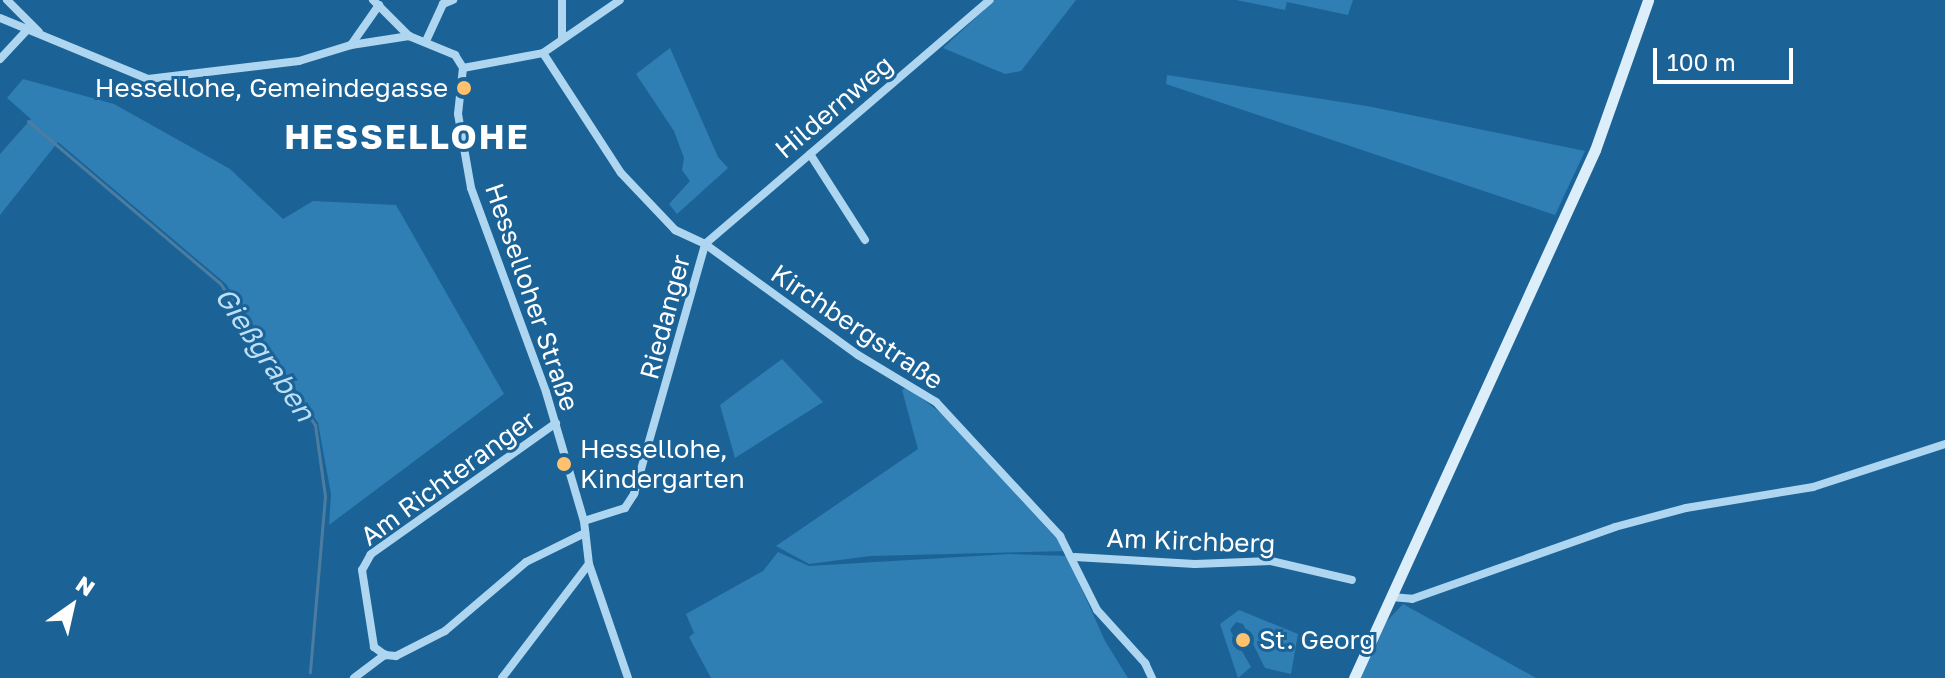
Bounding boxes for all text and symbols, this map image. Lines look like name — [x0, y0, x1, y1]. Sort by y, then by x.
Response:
scale bar — [1657, 32, 1797, 82]
text: 100 m — [1667, 47, 1736, 76]
street label: Hildernweg — [769, 49, 899, 165]
place label: Hessellohe, Gemeindegasse — [95, 72, 448, 104]
marker: Hessellohe, Gemeindegasse — [455, 79, 473, 97]
district label: HESSELLOHE — [284, 117, 530, 157]
street label: Hesselloher Straße — [478, 179, 586, 415]
street label: Riedanger — [633, 251, 697, 383]
street label: Kirchbergstraße — [765, 258, 949, 396]
water label: Gießgraben — [208, 281, 322, 427]
street label: Am Richteranger — [354, 404, 542, 552]
place label: Hessellohe, Kindergarten — [580, 433, 745, 494]
marker: Hessellohe, Kindergarten — [555, 455, 573, 473]
street label: Am Kirchberg — [1106, 522, 1276, 560]
north arrow — [32, 566, 112, 646]
text: N — [71, 570, 100, 602]
place label: St. Georg — [1259, 624, 1375, 656]
marker: St. Georg — [1234, 631, 1252, 649]

